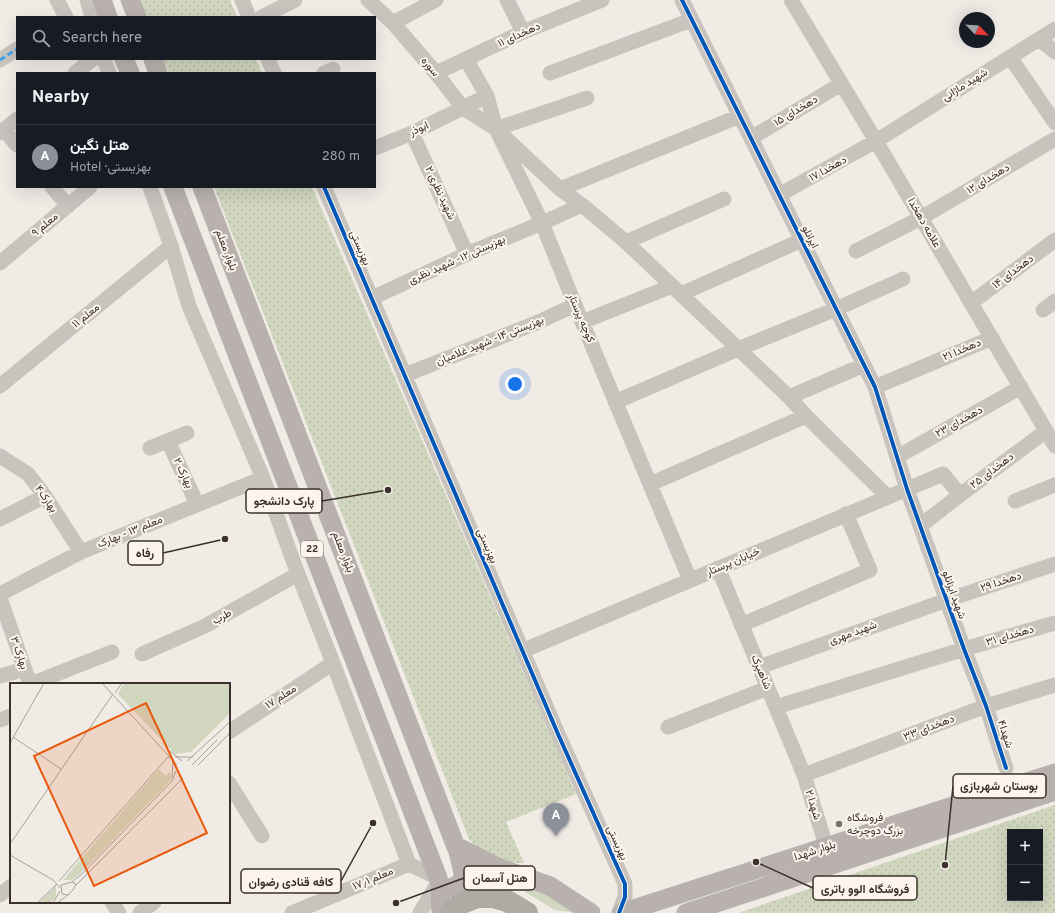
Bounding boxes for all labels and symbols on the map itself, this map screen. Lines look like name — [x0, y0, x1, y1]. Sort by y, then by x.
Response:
north arrow — [959, 12, 995, 48]
street label: دهخدای ۱۱ — [495, 19, 543, 51]
street label: سوره — [418, 54, 443, 80]
street label: شهید ماژانی — [939, 65, 991, 105]
street label: دهخدای ۱۵ — [771, 92, 821, 130]
street label: ابوذر — [406, 118, 431, 140]
street label: دهخدا ۱۷ — [807, 153, 849, 185]
street label: دهخدای ۱۲ — [964, 161, 1012, 197]
street label: شهید نظری ۲ — [422, 164, 459, 222]
street label: علامه دهخدا — [904, 196, 944, 251]
street label: معلم ۹ — [29, 210, 61, 240]
street label: ایرانلو — [798, 223, 822, 251]
street label: بلوار معلم — [212, 227, 240, 273]
street label: بهزیستی — [346, 228, 374, 268]
street label: بهزیستی ۱۲- شهید نظری — [406, 232, 508, 288]
street label: دهخدای ۱۴ — [989, 252, 1037, 292]
street label: کوچه پرستار — [564, 290, 598, 345]
street label: معلم ۱۱ — [69, 301, 103, 331]
street label: بهزیستی ۱۴- شهید غلامیان — [434, 313, 546, 369]
street label: دهخدا ۲۱ — [941, 336, 983, 364]
your location — [505, 374, 525, 394]
street label: دهخدای ۲۳ — [933, 403, 985, 441]
street label: دهخدای ۲۵ — [967, 450, 1017, 492]
street label: بهارک ۲ — [170, 455, 196, 491]
street label: بهارک۴ — [32, 483, 60, 515]
callout: پارک دانشجو — [246, 489, 322, 513]
text: پارک دانشجو — [254, 494, 314, 510]
street label: معلم ۱۳ - بهارک — [95, 513, 165, 551]
street label: بهزیستی — [473, 526, 501, 566]
street label: بلوار معلم — [329, 529, 357, 575]
callout: رفاه — [128, 541, 163, 565]
road number: 22 — [301, 541, 323, 557]
street label: خیابان پرستار — [703, 544, 762, 580]
text: رفاه — [136, 546, 154, 562]
street label: شهید ایزانلو — [939, 569, 969, 621]
street label: دهخدا ۲۹ — [979, 569, 1023, 595]
street label: طرب — [210, 606, 234, 628]
street label: شهید مهری — [827, 618, 879, 648]
street label: دهخدای ۳۱ — [984, 622, 1036, 650]
street label: بهارک ۳ — [7, 635, 31, 671]
street label: شاهپرک — [747, 653, 775, 692]
street label: معلم ۱۷ — [263, 682, 300, 712]
inset map — [10, 683, 230, 903]
street label: دهخدای ۳۳ — [901, 712, 957, 744]
street label: شهدا۴ — [994, 718, 1016, 750]
callout: بوستان شهربازی — [953, 774, 1046, 798]
text: بوستان شهربازی — [960, 779, 1038, 795]
street label: شهدا ۲ — [802, 788, 824, 822]
pin: A — [543, 803, 569, 836]
place label: فروشگاه بزرگ دوچرخه — [847, 811, 903, 838]
marker: فروشگاه بزرگ دوچرخه — [834, 819, 844, 829]
street label: بهزیستی — [603, 823, 631, 863]
street label: بلوار شهدا — [792, 838, 838, 864]
street label: معلم ۱۷٫۱ — [351, 864, 396, 894]
callout: هتل آسمان — [464, 866, 535, 890]
callout: کافه قنادی رضوان — [241, 869, 341, 893]
text: هتل آسمان — [472, 871, 528, 887]
text: کافه قنادی رضوان — [249, 875, 334, 891]
callout: فروشگاه الوو باتری — [813, 876, 917, 900]
text: فروشگاه الوو باتری — [821, 882, 910, 898]

